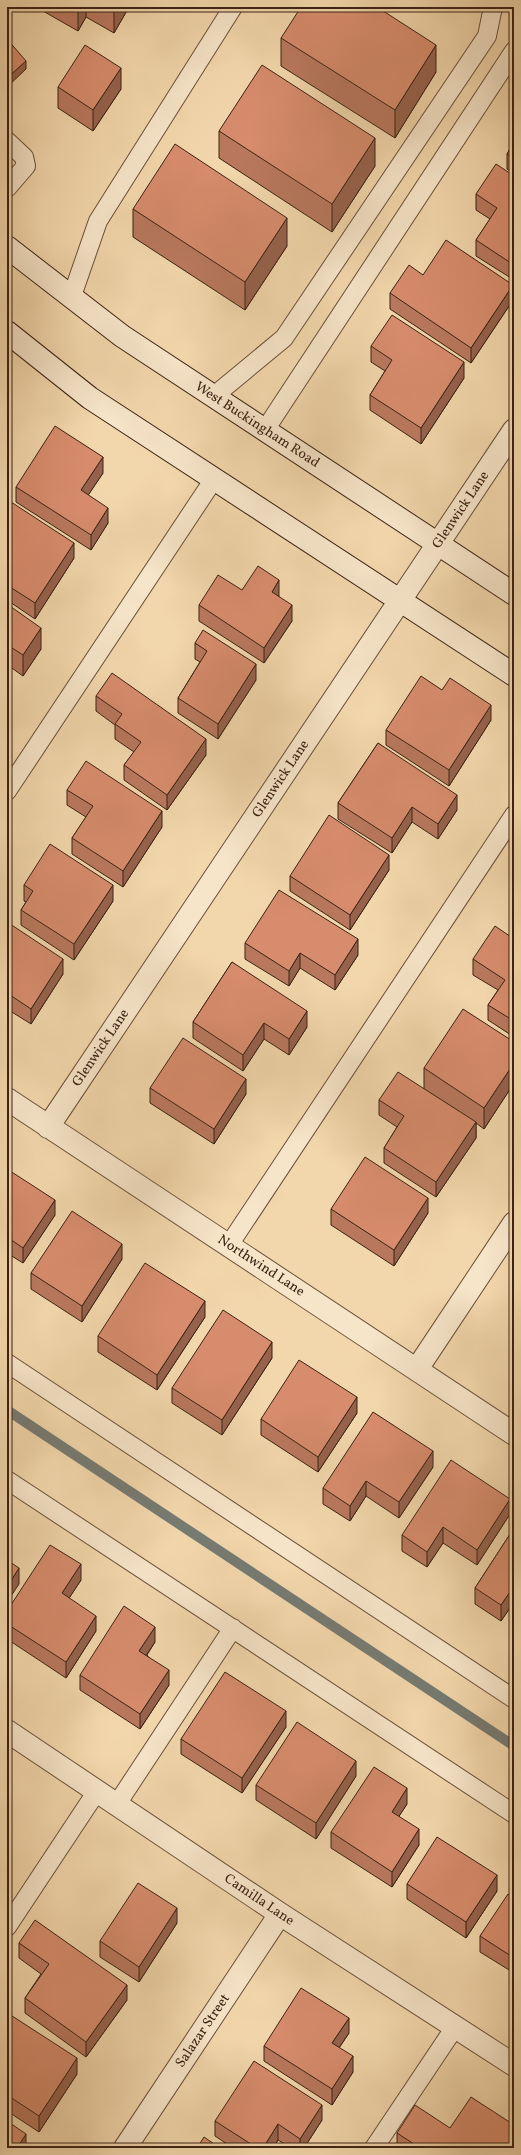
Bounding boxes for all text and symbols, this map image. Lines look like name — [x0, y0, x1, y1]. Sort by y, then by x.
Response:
street label: West Buckingham Road — [191, 377, 323, 473]
street label: Glenwick Lane — [428, 467, 494, 553]
street label: Glenwick Lane — [248, 736, 314, 822]
street label: Glenwick Lane — [68, 1005, 134, 1091]
street label: Northwind Lane — [214, 1231, 309, 1301]
street label: Camilla Lane — [220, 1870, 298, 1931]
street label: Salazar Street — [171, 1990, 235, 2072]

